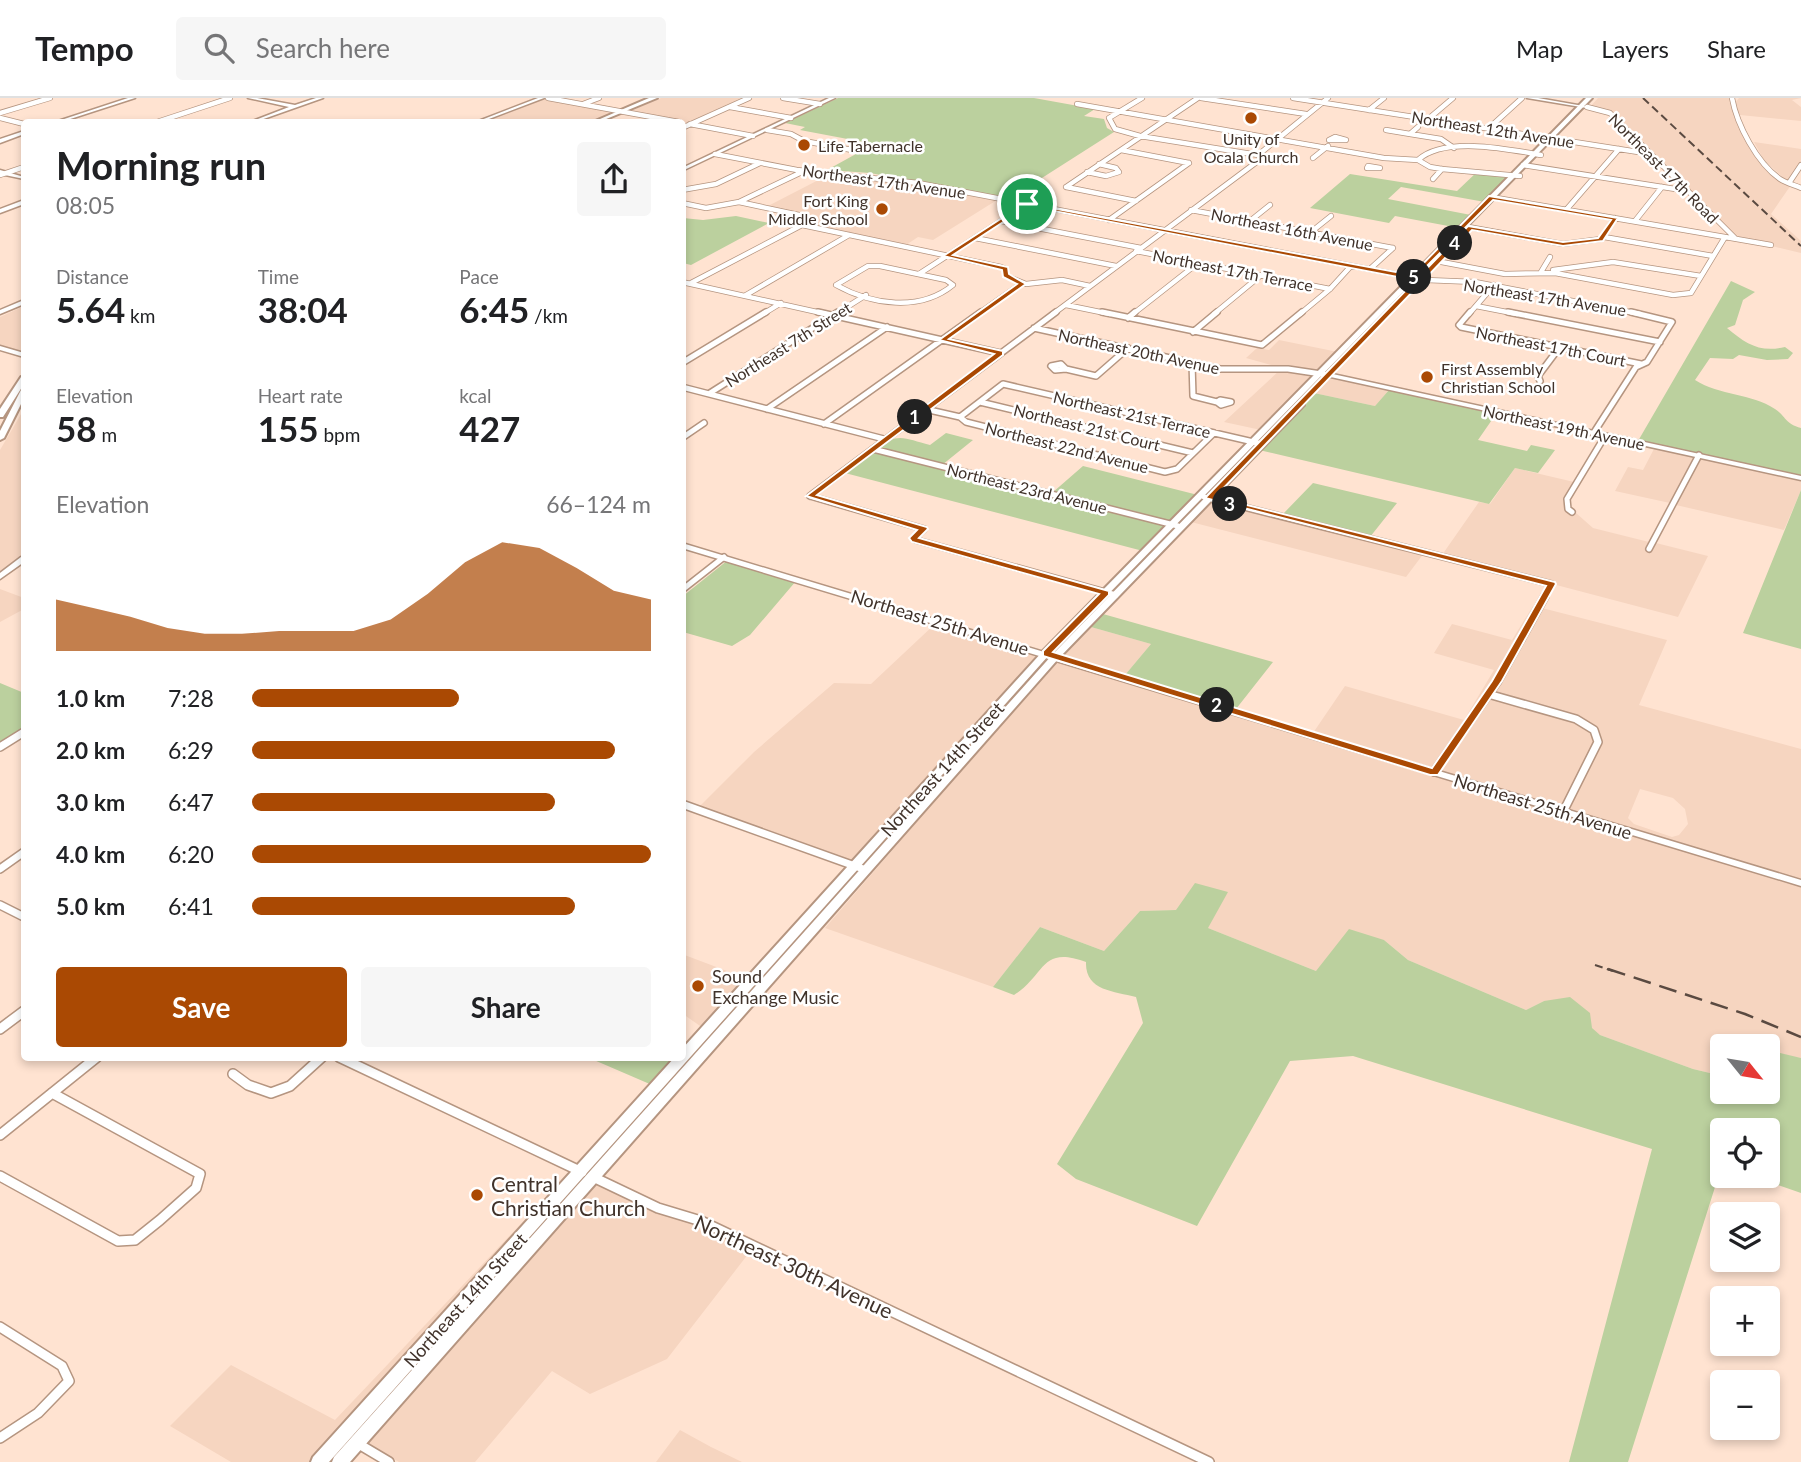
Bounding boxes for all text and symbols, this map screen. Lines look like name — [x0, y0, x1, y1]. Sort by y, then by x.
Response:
search box — [176, 17, 666, 80]
text: Tempo — [35, 28, 134, 68]
icon: search — [200, 29, 238, 67]
text: Search here — [256, 32, 390, 64]
text: Map — [1516, 34, 1563, 63]
text: Layers — [1601, 34, 1669, 63]
text: Share — [1707, 34, 1766, 63]
street label: Northeast 12th Avenue — [1410, 107, 1576, 151]
street label: Northeast 17th Road — [1605, 109, 1723, 227]
marker: Unity of Ocala Church — [1243, 110, 1259, 126]
place label: Unity of Ocala Church — [1204, 129, 1298, 166]
place label: Life Tabernacle — [818, 136, 923, 155]
marker: Life Tabernacle — [796, 137, 812, 153]
text: Morning run — [56, 142, 266, 188]
button: share — [577, 142, 651, 216]
street label: Northeast 17th Avenue — [801, 160, 967, 202]
pin — [997, 174, 1057, 234]
icon: arrive — [1008, 185, 1046, 223]
text: 08:05 — [56, 191, 115, 219]
place label: Fort King Middle School — [768, 191, 868, 228]
marker: Fort King Middle School — [874, 201, 890, 217]
street label: Northeast 16th Avenue — [1209, 204, 1375, 254]
pin: 4 — [1438, 226, 1472, 260]
text: 4 — [1449, 231, 1460, 254]
street label: Northeast 17th Terrace — [1151, 245, 1315, 295]
pin: 5 — [1396, 260, 1432, 294]
text: Distance — [56, 265, 129, 288]
text: Time — [258, 265, 299, 288]
text: Pace — [459, 265, 499, 288]
text: 5 — [1408, 265, 1419, 288]
street label: Northeast 17th Avenue — [1462, 275, 1628, 319]
text: 5.64 — [56, 288, 125, 330]
text: 38:04 — [258, 288, 348, 330]
text: 6:45 — [459, 288, 529, 330]
street label: Northeast 7th Street — [722, 297, 855, 390]
text: km — [125, 304, 155, 327]
text: /km — [529, 304, 568, 327]
street label: Northeast 17th Court — [1475, 322, 1628, 370]
street label: Northeast 20th Avenue — [1057, 325, 1221, 377]
place label: First Assembly Christian School — [1441, 359, 1555, 396]
marker: First Assembly Christian School — [1419, 369, 1435, 385]
text: Elevation — [56, 384, 133, 407]
text: Heart rate — [258, 384, 343, 407]
text: kcal — [459, 384, 491, 407]
street label: Northeast 21st Terrace — [1051, 387, 1213, 441]
pin: 1 — [898, 400, 932, 434]
street label: Northeast 21st Court — [1012, 400, 1162, 454]
street label: Northeast 19th Avenue — [1482, 401, 1646, 453]
text: 1 — [909, 405, 920, 428]
text: 58 — [56, 407, 97, 449]
text: 155 — [258, 407, 319, 449]
text: 427 — [459, 407, 520, 449]
street label: Northeast 22nd Avenue — [983, 418, 1151, 476]
text: m — [97, 423, 117, 446]
text: bpm — [319, 423, 360, 446]
street label: Northeast 23rd Avenue — [945, 459, 1109, 517]
pin: 3 — [1212, 486, 1248, 522]
text: Elevation — [56, 490, 149, 518]
text: 66–124 m — [546, 490, 651, 518]
text: 3 — [1224, 492, 1235, 515]
street label: Northeast 25th Avenue — [848, 584, 1032, 660]
text: 1.0 km — [56, 684, 125, 712]
text: 7:28 — [168, 684, 214, 712]
pin: 2 — [1200, 688, 1234, 722]
text: 2 — [1211, 693, 1222, 716]
street label: Northeast 14th Street — [876, 697, 1009, 841]
text: 2.0 km — [56, 736, 125, 764]
text: 6:29 — [168, 736, 214, 764]
street label: Northeast 25th Avenue — [1451, 768, 1635, 844]
text: 3.0 km — [56, 788, 125, 816]
text: 6:47 — [168, 788, 214, 816]
text: 4.0 km — [56, 840, 125, 868]
text: 6:20 — [168, 840, 214, 868]
text: 5.0 km — [56, 892, 125, 920]
text: 6:41 — [168, 892, 214, 920]
place label: Sound Exchange Music — [712, 965, 840, 1008]
button: Save — [56, 967, 347, 1047]
button: Share — [361, 967, 651, 1047]
marker: Sound Exchange Music — [690, 978, 706, 994]
north arrow — [1710, 1034, 1780, 1104]
map controls — [1710, 1034, 1780, 1440]
button: locate — [1710, 1118, 1780, 1188]
place label: Central Christian Church — [491, 1171, 645, 1220]
marker: Central Christian Church — [469, 1187, 485, 1203]
button: layers — [1710, 1202, 1780, 1272]
street label: Northeast 30th Avenue — [691, 1209, 897, 1323]
street label: Northeast 14th Street — [399, 1228, 532, 1372]
button: + — [1710, 1286, 1780, 1356]
button: − — [1710, 1370, 1780, 1440]

